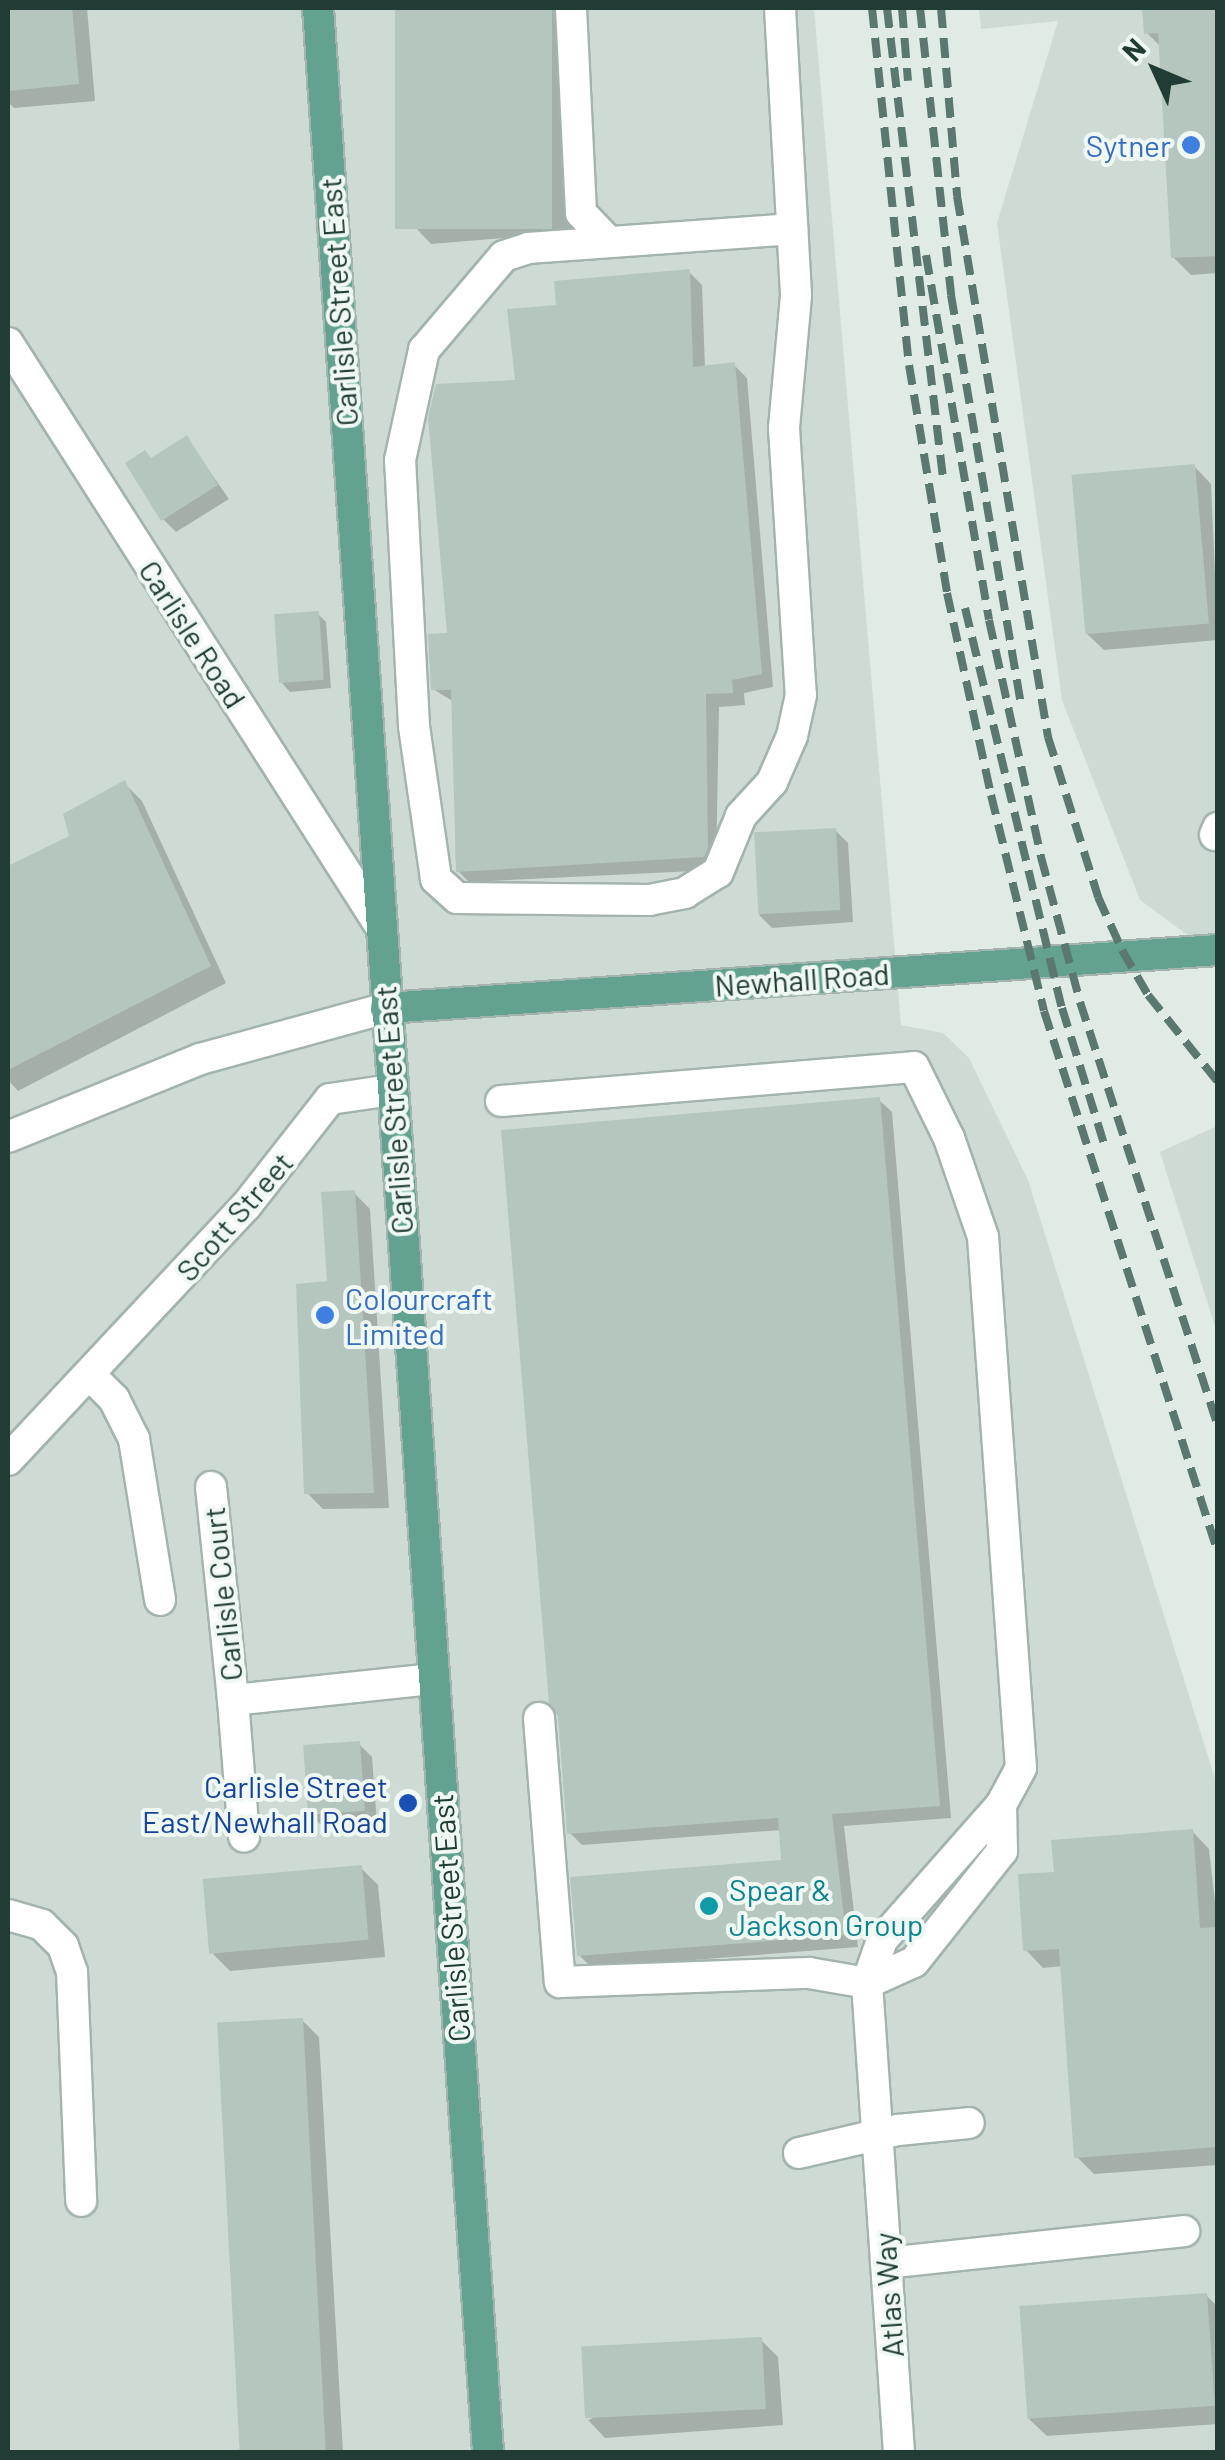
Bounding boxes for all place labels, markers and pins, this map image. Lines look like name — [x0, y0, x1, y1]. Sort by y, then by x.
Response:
place label: Sytner — [1086, 127, 1171, 163]
marker: Sytner — [1180, 134, 1202, 156]
place label: Colourcraft Limited — [345, 1280, 493, 1350]
marker: Colourcraft Limited — [314, 1304, 336, 1326]
place label: Carlisle Street East/Newhall Road — [142, 1768, 388, 1838]
marker: Carlisle Street East/Newhall Road — [397, 1792, 419, 1814]
place label: Spear & Jackson Group — [729, 1871, 923, 1942]
marker: Spear & Jackson Group — [698, 1895, 720, 1917]

